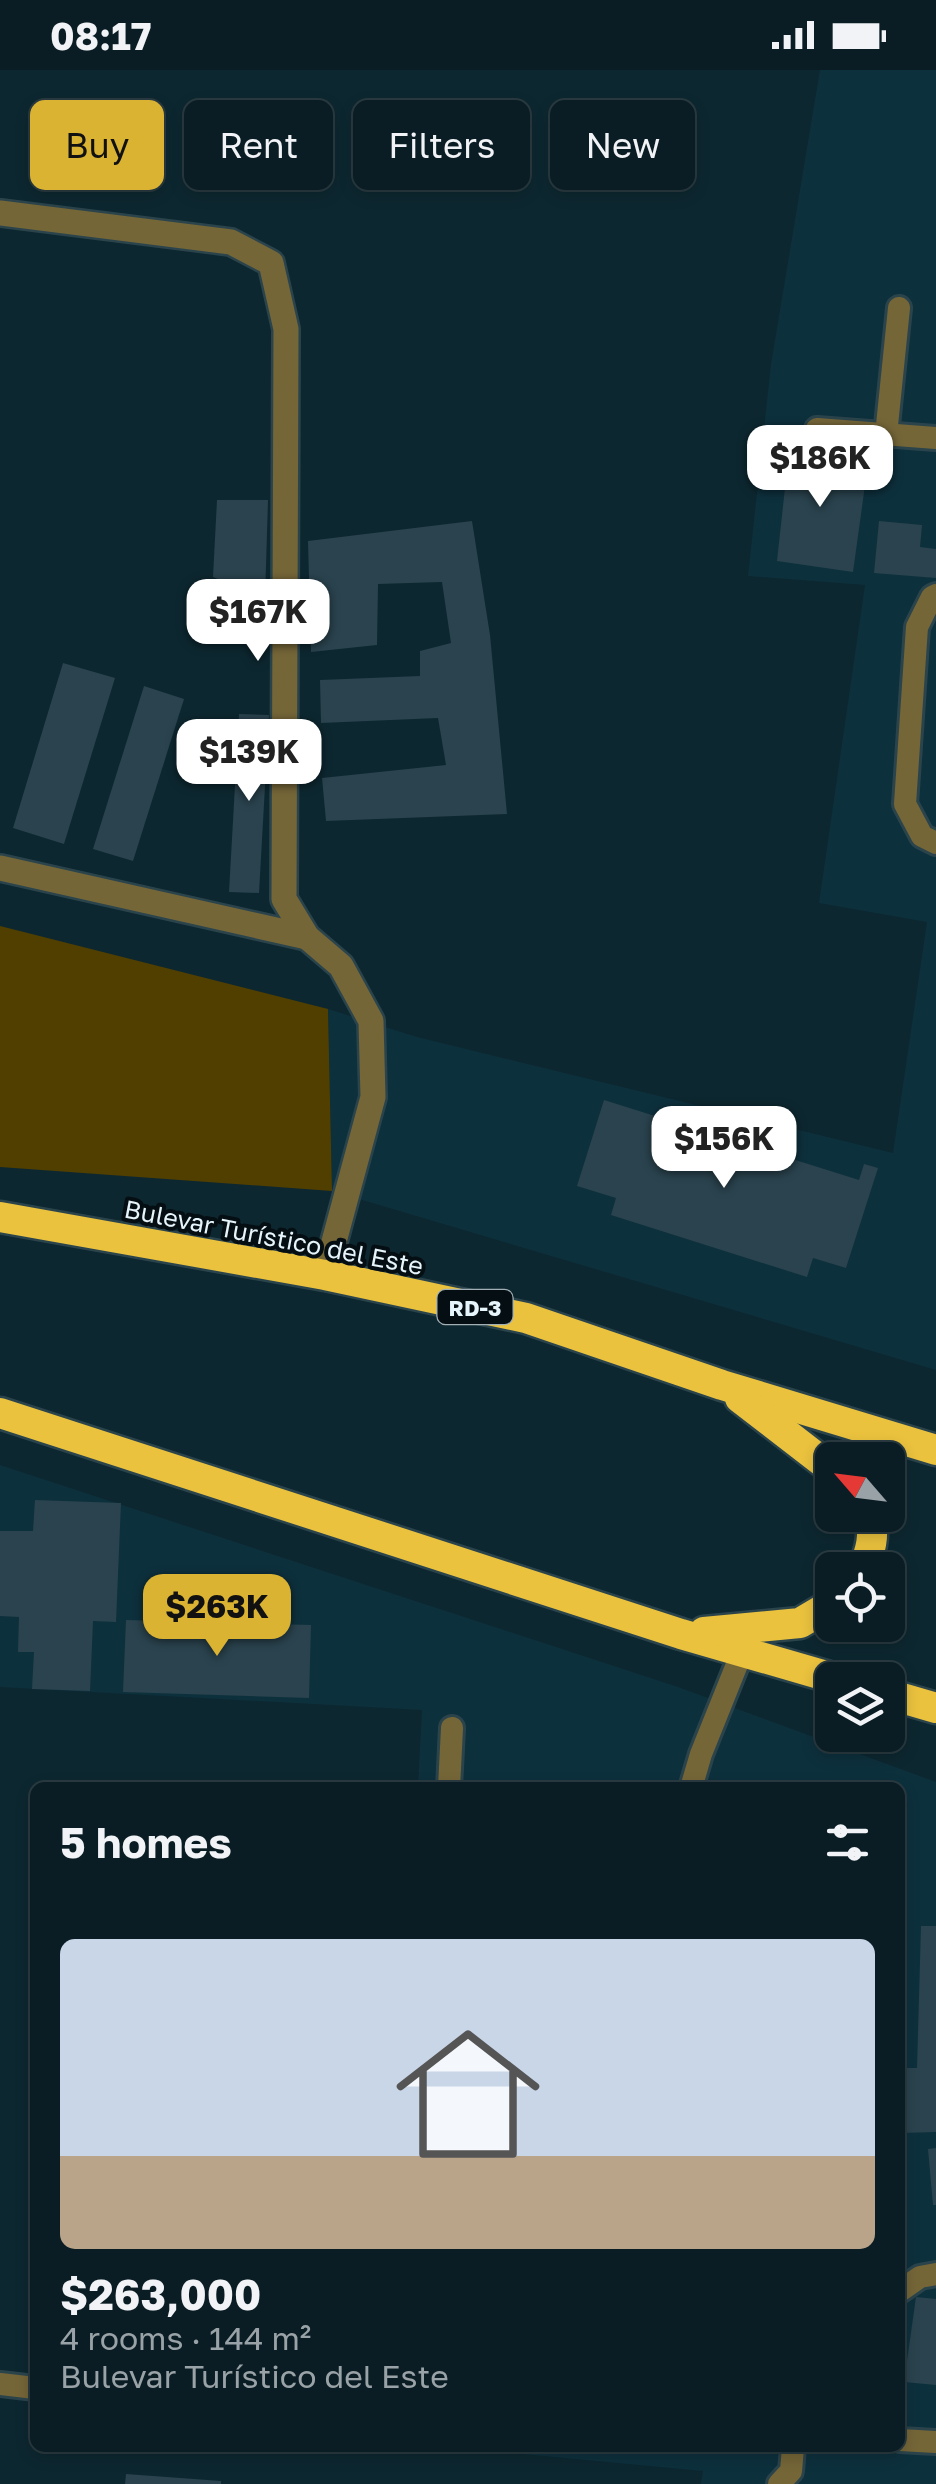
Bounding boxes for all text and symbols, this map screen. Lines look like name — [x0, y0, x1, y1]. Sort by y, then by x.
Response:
text: 08:17 — [50, 13, 151, 58]
chip: Buy — [30, 100, 164, 190]
chip: Rent — [184, 100, 333, 190]
chip: Filters — [353, 100, 530, 190]
chip: New — [550, 100, 695, 190]
pin: $186K — [750, 425, 890, 510]
text: $186K — [769, 438, 871, 476]
pin: $167K — [188, 579, 328, 664]
text: $167K — [209, 592, 307, 630]
pin: $139K — [179, 719, 319, 804]
text: $139K — [199, 732, 299, 770]
pin: $156K — [654, 1106, 794, 1191]
text: $156K — [674, 1119, 774, 1157]
street label: Bulevar Turístico del Este — [122, 1193, 426, 1281]
road number: RD-3 — [438, 1290, 512, 1324]
north arrow — [815, 1442, 905, 1532]
map controls — [815, 1442, 905, 1752]
button: locate — [815, 1552, 905, 1642]
pin: $263K — [147, 1574, 287, 1659]
text: $263K — [165, 1587, 269, 1625]
button: layers — [815, 1662, 905, 1752]
icon: filters — [820, 1815, 875, 1870]
text: 5 homes — [60, 1817, 232, 1867]
icon: home — [378, 2004, 558, 2184]
text: $263,000 — [60, 2269, 261, 2319]
text: 4 rooms · 144 m² — [60, 2319, 311, 2357]
text: Bulevar Turístico del Este — [60, 2357, 449, 2395]

